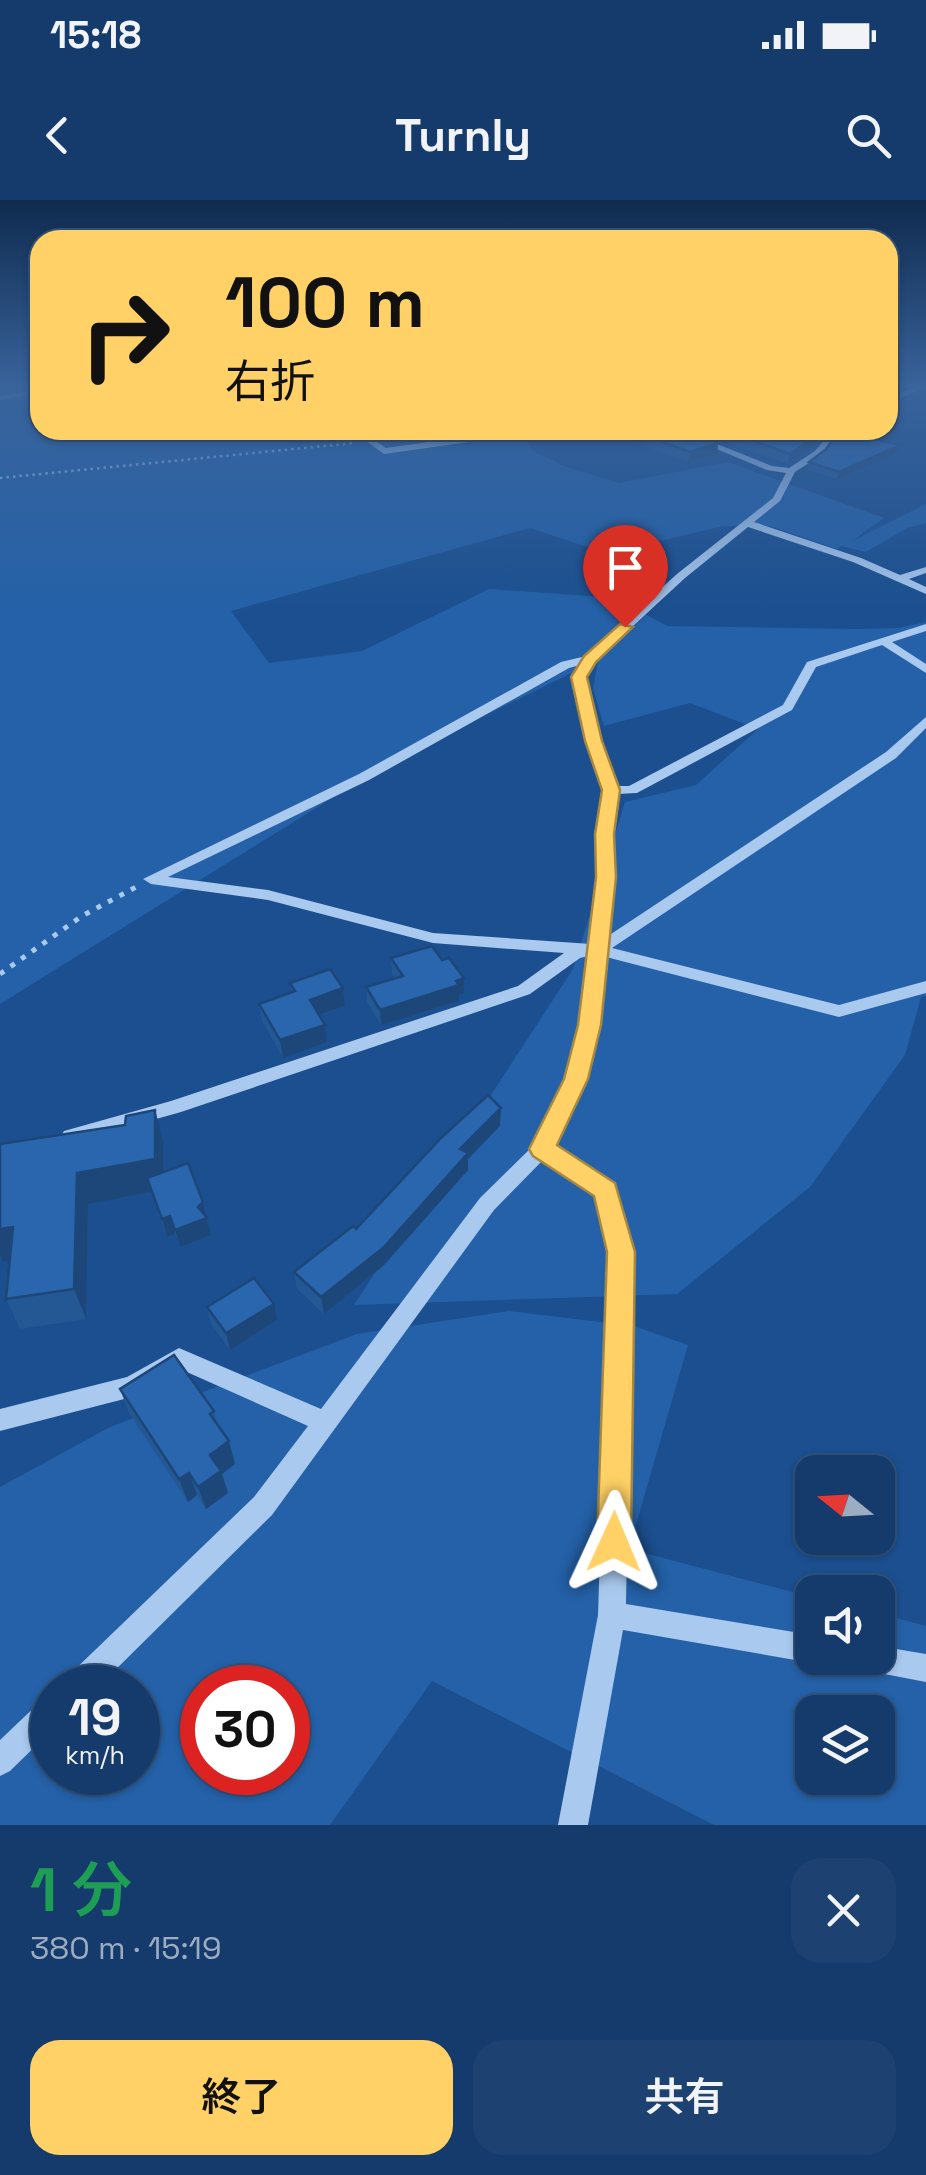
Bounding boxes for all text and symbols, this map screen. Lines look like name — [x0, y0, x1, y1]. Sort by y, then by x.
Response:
text: 15:18 — [50, 11, 141, 59]
text: Turnly — [395, 107, 531, 164]
icon: back — [30, 108, 85, 163]
icon: search — [841, 108, 896, 163]
text: 100 m — [225, 258, 425, 347]
icon: right — [60, 270, 190, 400]
text: 右折 — [225, 353, 315, 410]
pin — [583, 525, 668, 628]
icon: arrive — [598, 540, 653, 595]
north arrow — [795, 1455, 895, 1555]
map controls — [795, 1455, 895, 1795]
position arrow — [562, 1490, 666, 1594]
button: sound — [795, 1575, 895, 1675]
speed limit sign: 30 — [180, 1665, 310, 1795]
text: 19 — [68, 1686, 122, 1750]
button: layers — [795, 1695, 895, 1795]
text: km/h — [65, 1739, 125, 1771]
text: 1 分 — [30, 1852, 132, 1929]
button: close — [791, 1858, 896, 1963]
text: 380 m · 15:19 — [30, 1928, 222, 1968]
button: 終了 — [30, 2040, 453, 2155]
button: 共有 — [473, 2040, 896, 2155]

